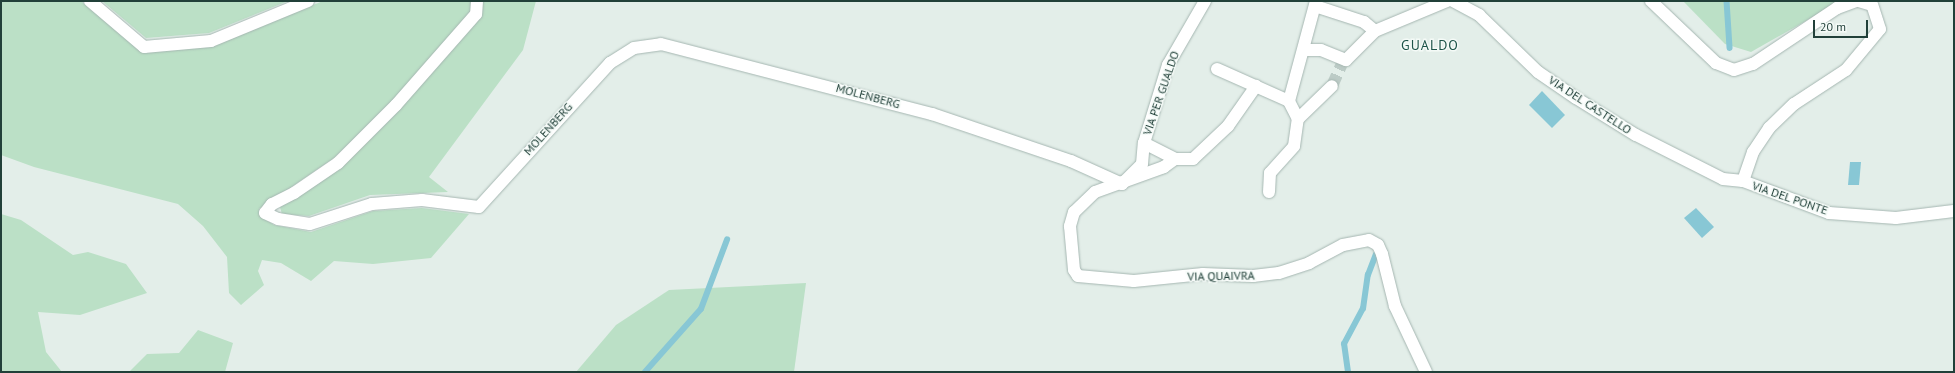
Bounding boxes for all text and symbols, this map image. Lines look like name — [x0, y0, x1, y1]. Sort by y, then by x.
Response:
scale bar — [1815, 12, 1870, 38]
text: 20 m — [1820, 19, 1846, 34]
district label: GUALDO — [1401, 37, 1459, 53]
street label: VIA PER GUALDO — [1140, 49, 1182, 137]
street label: VIA DEL CASTELLO — [1545, 73, 1635, 137]
street label: MOLENBERG — [834, 81, 902, 111]
street label: MOLENBERG — [521, 100, 575, 158]
street label: VIA DEL PONTE — [1750, 178, 1830, 218]
street label: VIA QUAIVRA — [1187, 268, 1255, 284]

